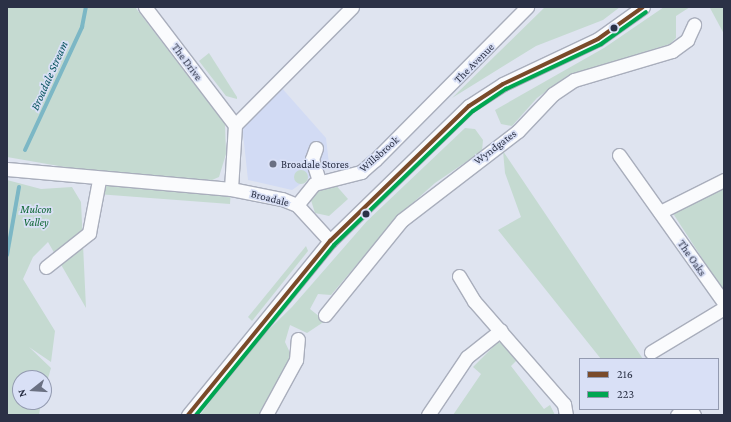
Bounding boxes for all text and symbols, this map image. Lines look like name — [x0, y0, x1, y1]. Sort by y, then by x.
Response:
unlabelled marker — [609, 23, 619, 33]
water label: Broadale Stream — [28, 39, 72, 113]
street label: The Avenue — [451, 40, 497, 86]
street label: The Drive — [169, 41, 205, 83]
street label: Wyndgates — [471, 127, 519, 167]
street label: Willsbrook — [356, 133, 402, 175]
place label: Broadale Stores — [281, 157, 349, 171]
marker: Broadale Stores — [268, 159, 278, 169]
street label: Broadale — [250, 187, 290, 209]
park label: Mulcon Valley — [20, 203, 52, 229]
unlabelled marker — [361, 209, 371, 219]
street label: The Oaks — [675, 238, 709, 278]
legend — [579, 358, 719, 410]
text: 216 — [617, 367, 633, 381]
north arrow — [12, 370, 52, 410]
text: 223 — [617, 387, 634, 401]
text: N — [15, 388, 28, 399]

